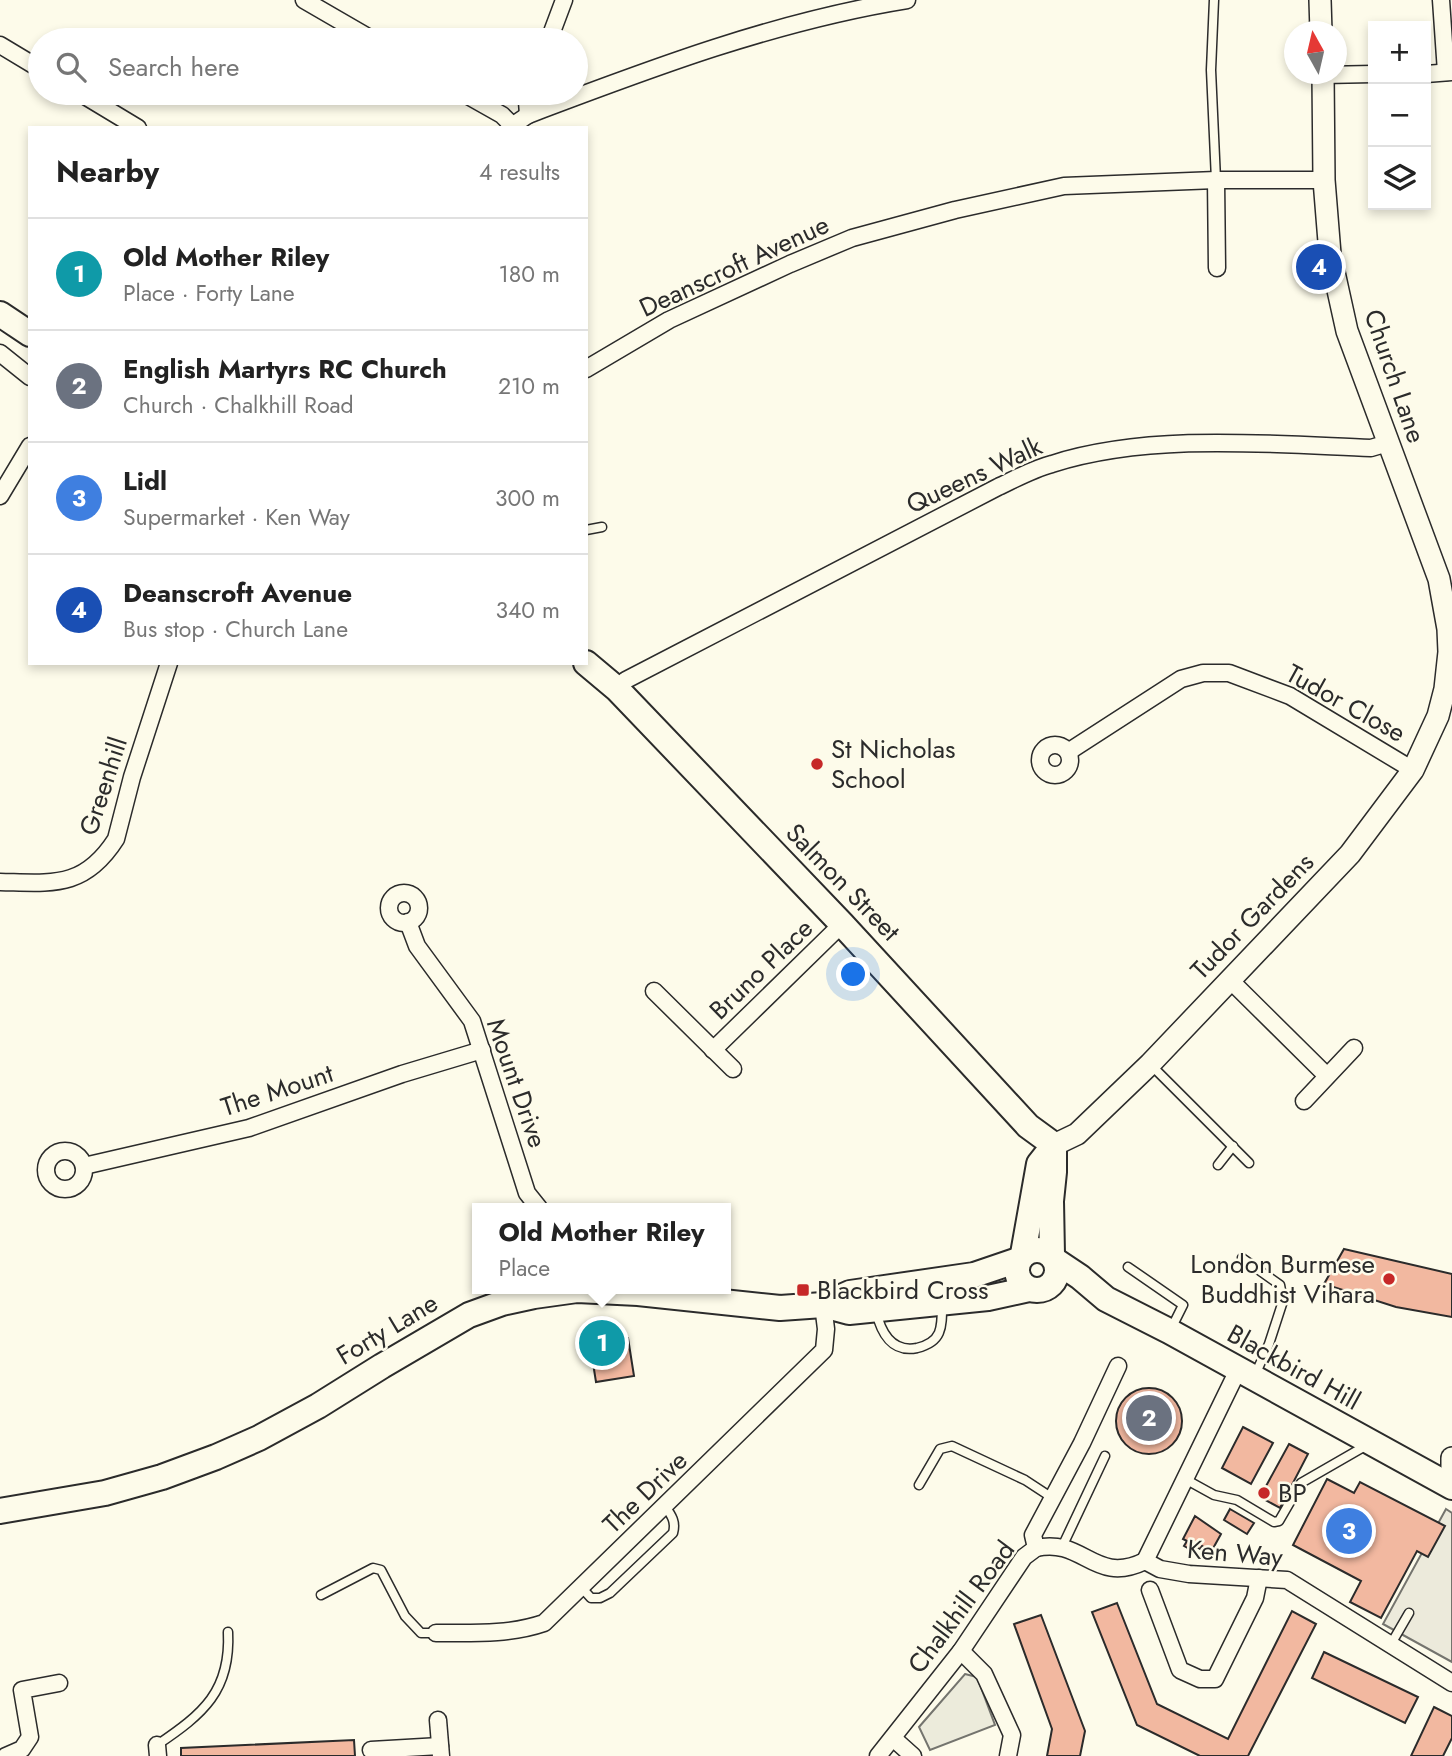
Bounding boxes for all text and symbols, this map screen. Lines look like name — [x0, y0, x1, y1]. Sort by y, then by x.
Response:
north arrow — [1284, 21, 1347, 84]
map controls — [1368, 21, 1431, 210]
button: + — [1368, 21, 1431, 84]
search box — [28, 28, 588, 105]
icon: search — [52, 48, 90, 86]
text: Search here — [108, 48, 240, 86]
button: − — [1368, 84, 1431, 147]
button: layers — [1368, 147, 1431, 210]
text: Nearby — [56, 150, 159, 193]
text: 4 results — [479, 155, 560, 189]
street label: Deanscroft Avenue — [633, 205, 835, 327]
text: Old Mother Riley — [123, 238, 329, 276]
pin: 4 — [1296, 241, 1342, 293]
text: 1 — [73, 257, 85, 291]
text: 180 m — [498, 257, 560, 291]
text: Place · Forty Lane — [123, 276, 295, 310]
street label: Church Lane — [1354, 304, 1436, 448]
text: English Martyrs RC Church — [123, 350, 447, 388]
text: 2 — [71, 369, 87, 403]
text: 210 m — [498, 369, 560, 403]
text: Church · Chalkhill Road — [123, 388, 354, 422]
street label: Queens Walk — [900, 427, 1049, 523]
text: Lidl — [123, 462, 167, 500]
text: 3 — [72, 481, 86, 515]
text: 300 m — [495, 481, 560, 515]
text: Supermarket · Ken Way — [123, 500, 350, 534]
text: Deanscroft Avenue — [123, 574, 352, 612]
text: 4 — [71, 593, 87, 627]
text: 340 m — [495, 593, 560, 627]
text: Bus stop · Church Lane — [123, 612, 348, 646]
street label: Tudor Close — [1279, 655, 1413, 751]
place label: St Nicholas School — [831, 730, 955, 798]
street label: Greenhill — [69, 732, 137, 840]
marker: St Nicholas School — [809, 756, 825, 772]
street label: Salmon Street — [777, 815, 910, 950]
street label: Tudor Gardens — [1182, 844, 1322, 988]
street label: Bruno Place — [701, 910, 821, 1028]
your location — [836, 957, 870, 991]
street label: Mount Drive — [477, 1013, 557, 1153]
street label: The Mount — [216, 1054, 339, 1126]
popup — [472, 1203, 731, 1294]
text: Old Mother Riley — [498, 1213, 705, 1251]
place label: London Burmese Buddhist Vihara — [1190, 1245, 1375, 1313]
text: Place — [498, 1251, 550, 1285]
place label: Blackbird Cross — [817, 1271, 988, 1309]
marker: London Burmese Buddhist Vihara — [1381, 1271, 1397, 1287]
marker: Blackbird Cross — [795, 1282, 811, 1298]
street label: Forty Lane — [329, 1284, 445, 1374]
street label: Blackbird Hill — [1220, 1315, 1368, 1419]
pin: 1 — [579, 1317, 625, 1369]
pin: 2 — [1126, 1392, 1172, 1444]
street label: The Drive — [594, 1442, 696, 1542]
place label: BP — [1278, 1474, 1307, 1512]
marker: BP — [1256, 1485, 1272, 1501]
pin: 3 — [1326, 1505, 1372, 1557]
street label: Ken Way — [1186, 1530, 1285, 1576]
street label: Chalkhill Road — [898, 1533, 1024, 1681]

